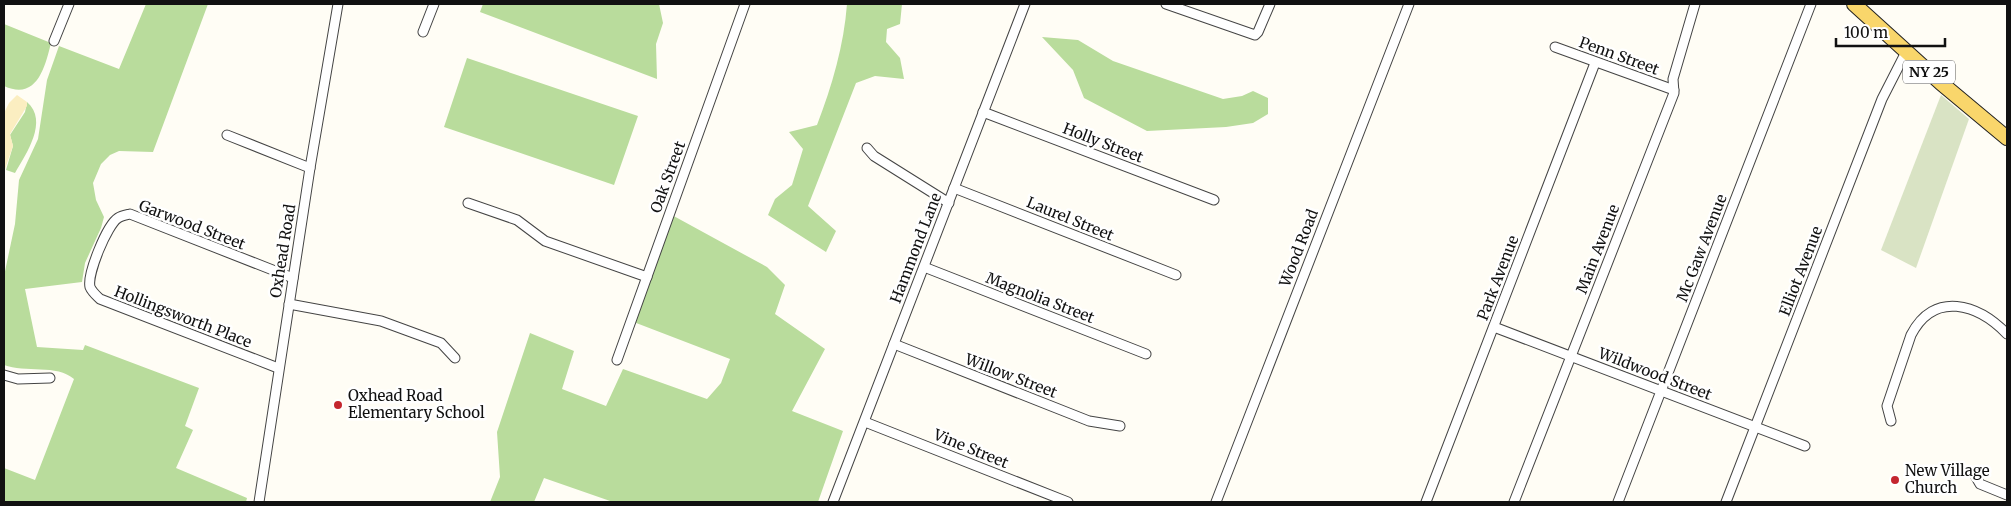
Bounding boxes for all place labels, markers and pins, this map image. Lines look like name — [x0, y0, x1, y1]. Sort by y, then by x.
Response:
place label: Oxhead Road Elementary School — [348, 386, 485, 422]
marker: Oxhead Road Elementary School — [332, 399, 344, 411]
place label: New Village Church — [1905, 461, 1990, 497]
marker: New Village Church — [1889, 474, 1901, 486]

